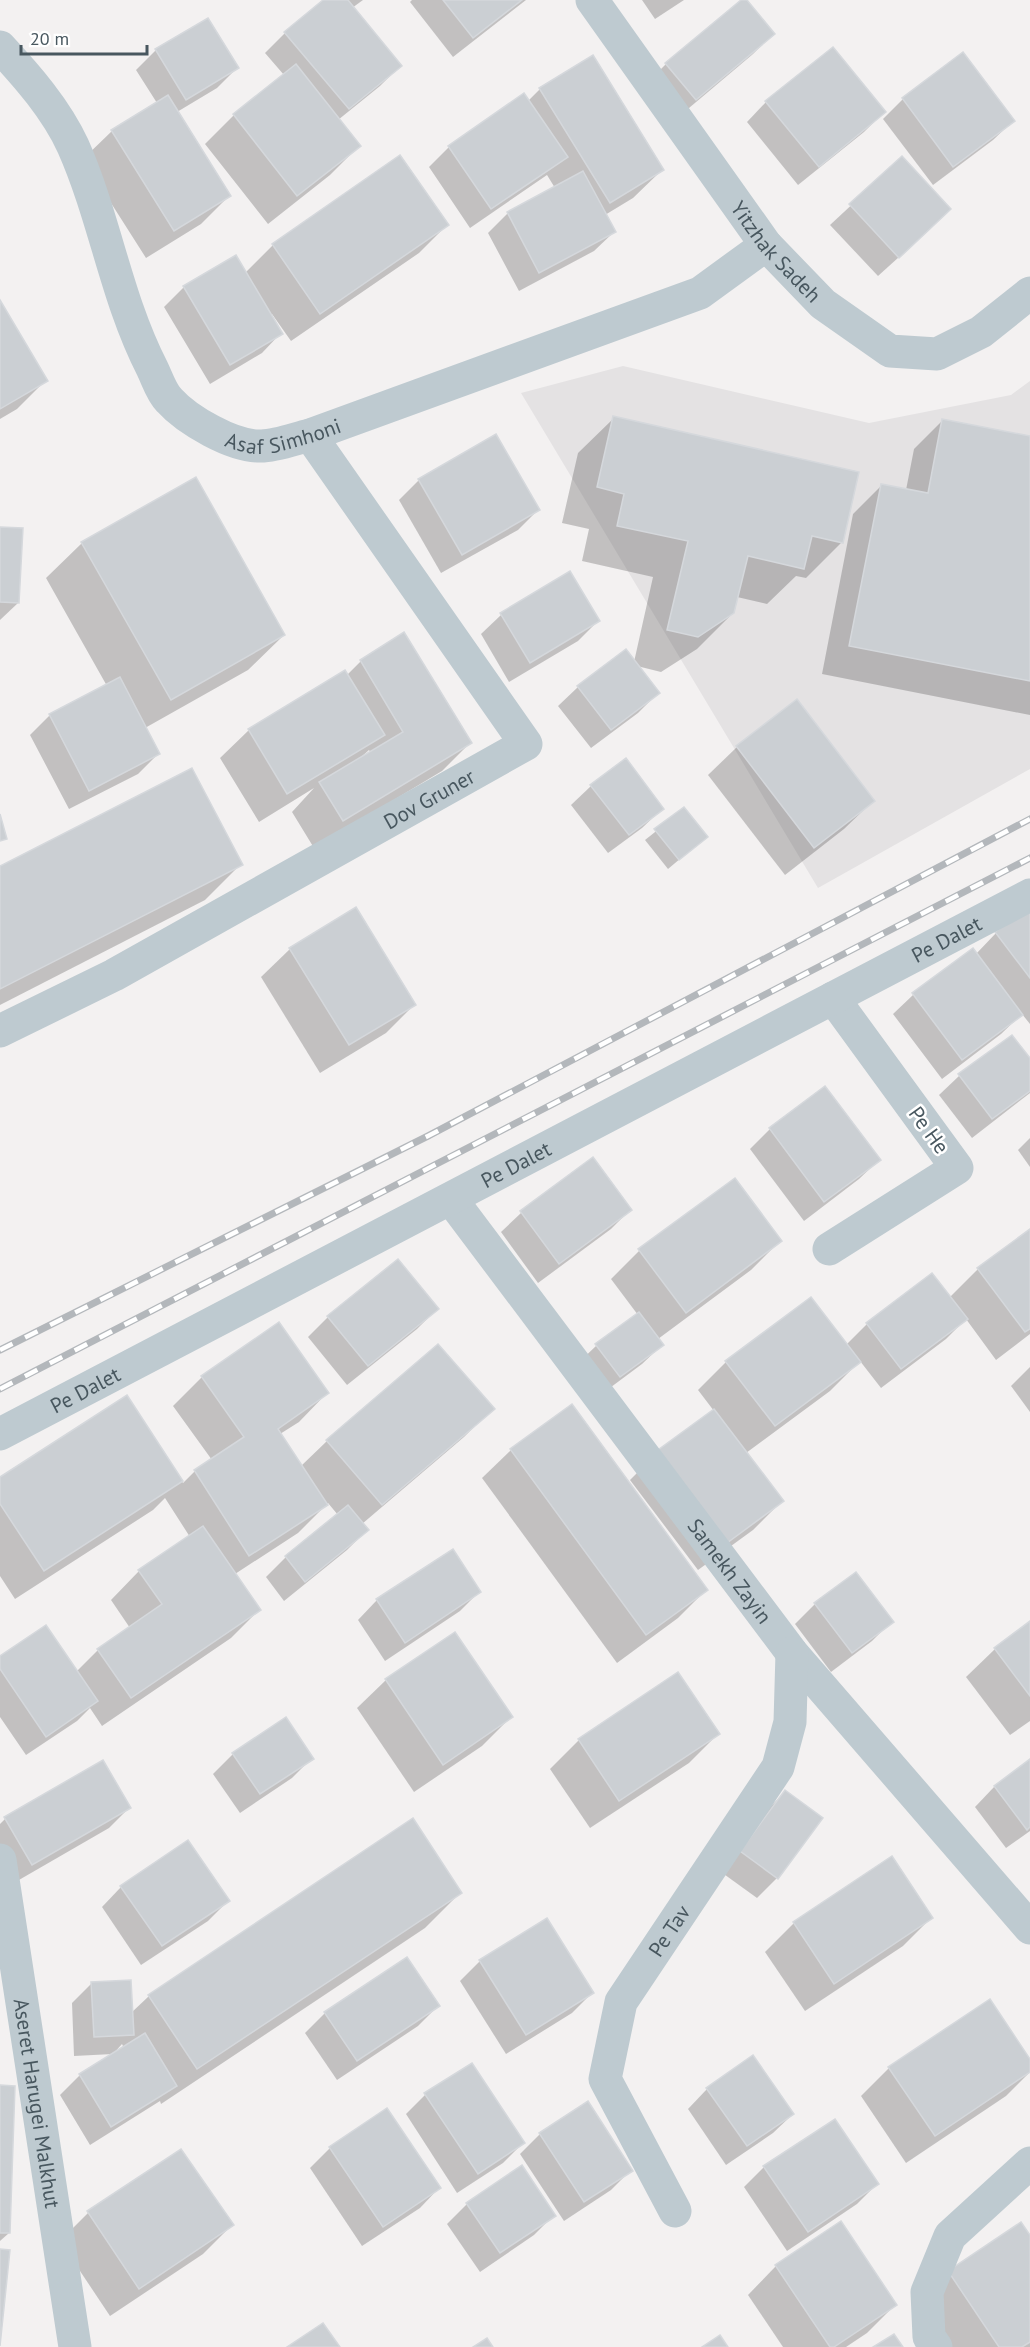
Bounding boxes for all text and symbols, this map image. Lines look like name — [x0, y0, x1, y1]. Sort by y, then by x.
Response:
scale bar — [21, 18, 147, 56]
text: 20 m — [30, 27, 69, 50]
street label: Yitzhak Sadeh — [725, 195, 827, 308]
street label: Asaf Simhoni — [222, 411, 344, 460]
street label: Dov Gruner — [378, 762, 479, 835]
street label: Pe Dalet — [907, 909, 986, 968]
street label: Pe He — [903, 1101, 955, 1159]
street label: Pe Dalet — [476, 1135, 555, 1194]
street label: Pe Dalet — [45, 1360, 125, 1419]
street label: Samekh Zayin — [682, 1513, 778, 1629]
street label: Pe Tav — [642, 1899, 696, 1962]
street label: Aseret Harugei Malkhut — [8, 1996, 67, 2210]

